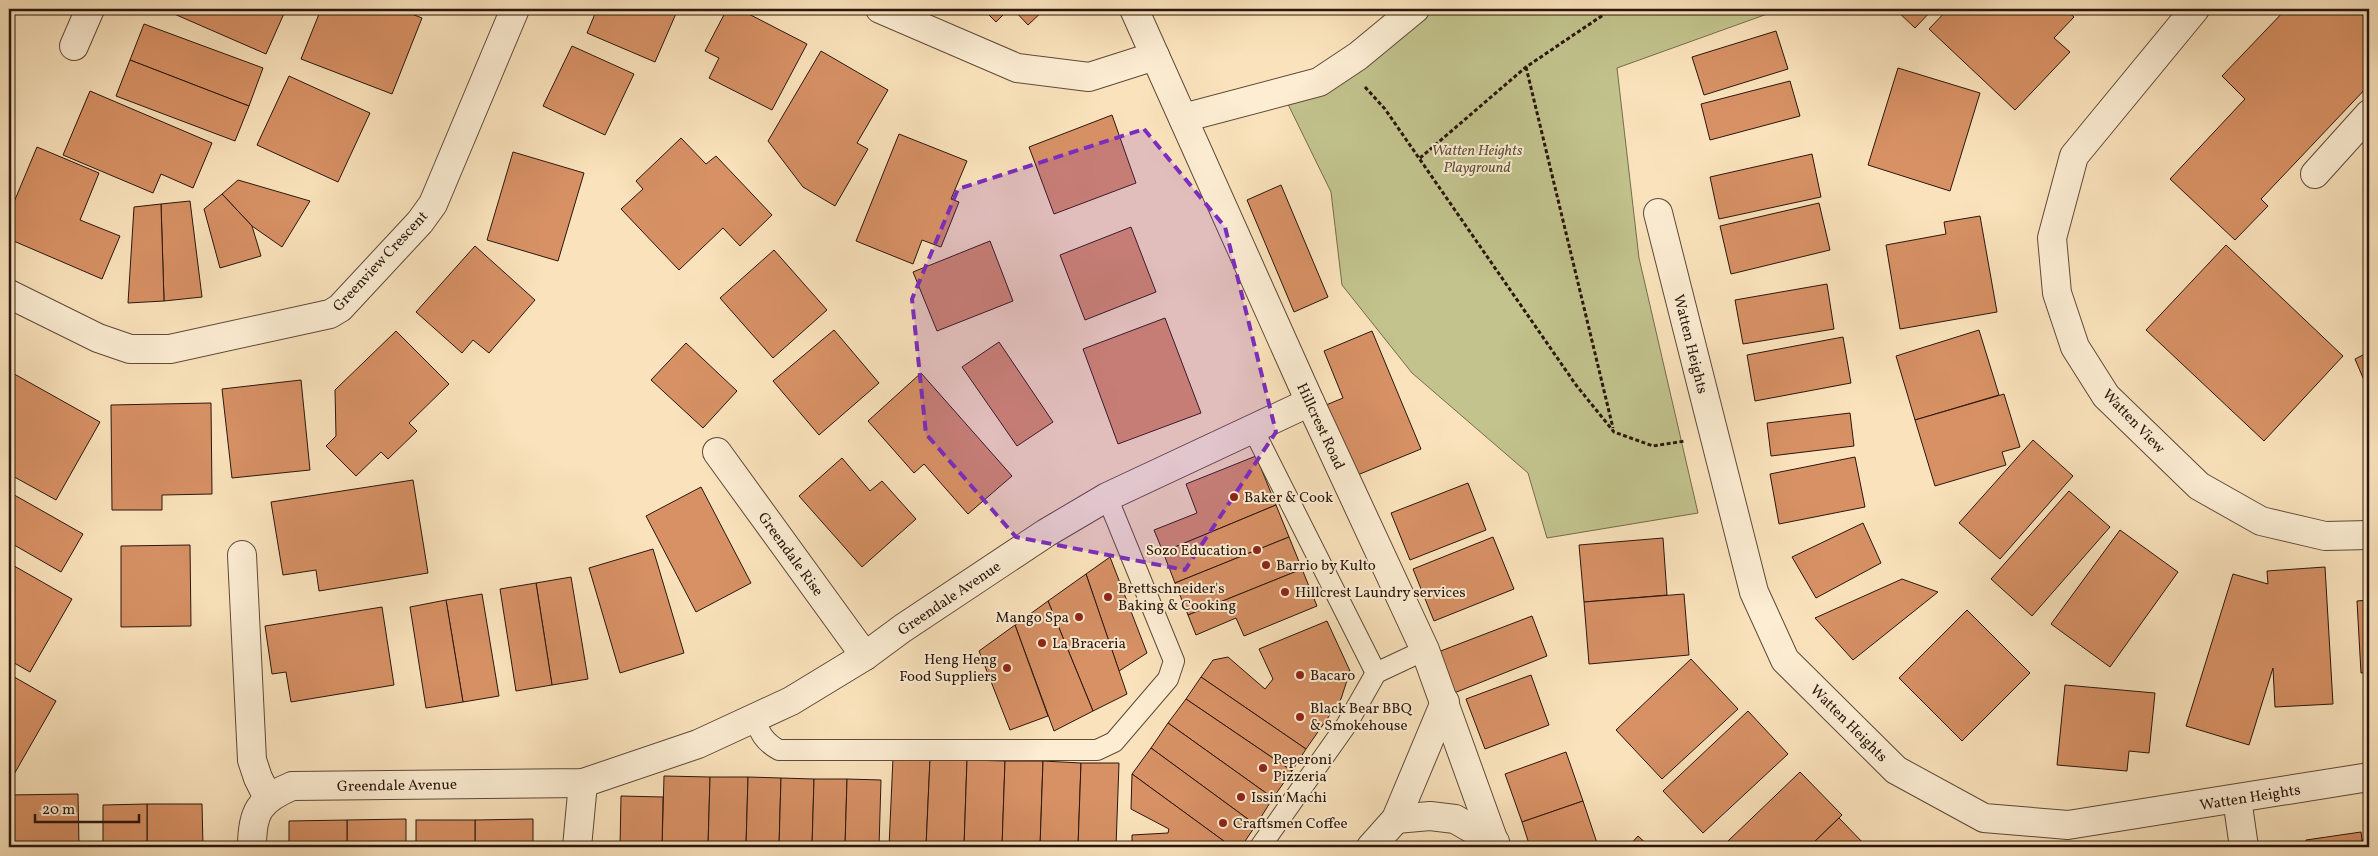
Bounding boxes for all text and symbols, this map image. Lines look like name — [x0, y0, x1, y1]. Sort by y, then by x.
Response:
park label: Watten Heights Playground — [1432, 141, 1523, 179]
street label: Greenview Crescent — [329, 207, 433, 317]
street label: Watten Heights — [1667, 292, 1712, 396]
street label: Hillcrest Road — [1290, 380, 1349, 473]
street label: Watten View — [2097, 385, 2169, 459]
place label: Baker & Cook — [1244, 488, 1333, 509]
marker: Baker & Cook — [1228, 491, 1240, 503]
street label: Greendale Rise — [752, 509, 827, 601]
place label: Sozo Education — [1146, 541, 1247, 562]
marker: Sozo Education — [1251, 544, 1263, 556]
place label: Barrio by Kulto — [1276, 556, 1376, 577]
street label: Greendale Avenue — [894, 557, 1005, 642]
marker: Barrio by Kulto — [1260, 559, 1272, 571]
place label: Brettschneider's Baking & Cooking — [1118, 579, 1237, 617]
place label: Hillcrest Laundry services — [1295, 583, 1466, 604]
marker: Hillcrest Laundry services — [1279, 586, 1291, 598]
marker: Brettschneider's Baking & Cooking — [1102, 591, 1114, 603]
place label: Mango Spa — [996, 608, 1069, 629]
marker: Mango Spa — [1073, 611, 1085, 623]
place label: La Braceria — [1052, 634, 1126, 655]
marker: La Braceria — [1036, 637, 1048, 649]
place label: Heng Heng Food Suppliers — [899, 650, 997, 688]
marker: Heng Heng Food Suppliers — [1001, 662, 1013, 674]
place label: Bacaro — [1310, 666, 1355, 687]
marker: Bacaro — [1294, 669, 1306, 681]
street label: Watten Heights — [1805, 681, 1891, 767]
place label: Black Bear BBQ & Smokehouse — [1310, 699, 1413, 737]
marker: Black Bear BBQ & Smokehouse — [1294, 711, 1306, 723]
place label: Peperoni Pizzeria — [1273, 750, 1332, 788]
marker: Peperoni Pizzeria — [1257, 762, 1269, 774]
street label: Greendale Avenue — [337, 775, 457, 798]
street label: Watten Heights — [2198, 780, 2302, 817]
place label: Issin Machi — [1251, 788, 1327, 809]
scale bar — [35, 791, 139, 823]
marker: Issin Machi — [1235, 791, 1247, 803]
text: 20 m — [42, 800, 75, 821]
place label: Craftsmen Coffee — [1233, 814, 1348, 835]
marker: Craftsmen Coffee — [1217, 817, 1229, 829]

